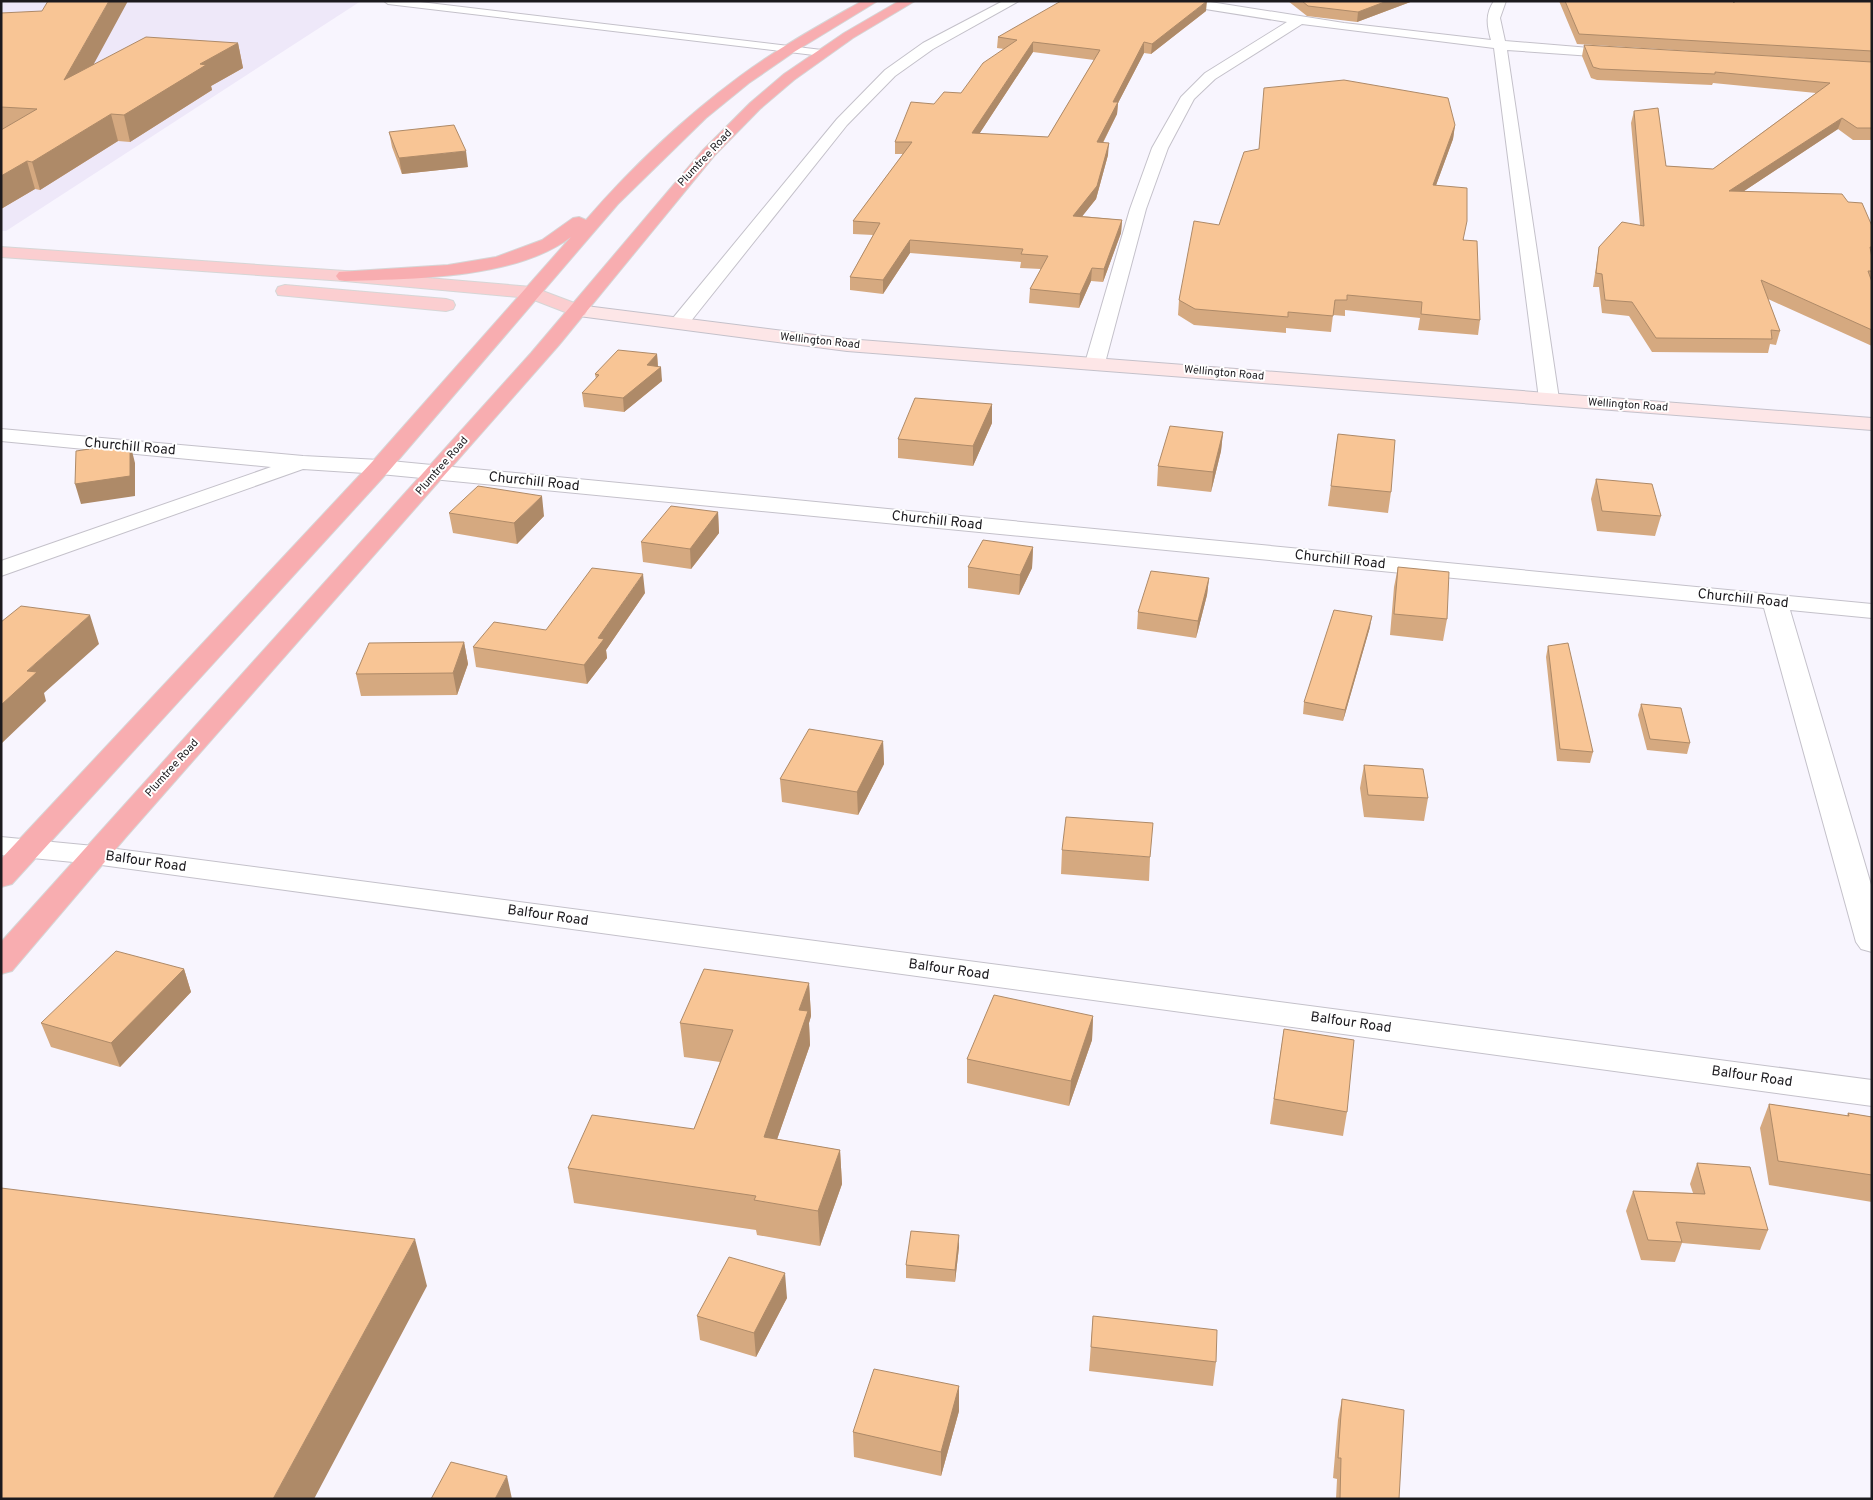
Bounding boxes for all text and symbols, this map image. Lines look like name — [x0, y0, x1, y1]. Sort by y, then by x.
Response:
street label: Plumtree Road — [675, 127, 735, 189]
street label: Wellington Road — [779, 330, 861, 352]
street label: Wellington Road — [1183, 363, 1265, 383]
street label: Wellington Road — [1587, 395, 1669, 415]
street label: Plumtree Road — [413, 434, 471, 498]
street label: Churchill Road — [84, 435, 176, 459]
street label: Churchill Road — [488, 469, 580, 495]
street label: Churchill Road — [891, 508, 983, 534]
street label: Churchill Road — [1294, 547, 1386, 573]
street label: Churchill Road — [1697, 586, 1789, 612]
street label: Plumtree Road — [142, 736, 202, 800]
street label: Balfour Road — [104, 848, 188, 876]
street label: Balfour Road — [506, 902, 590, 930]
street label: Balfour Road — [907, 956, 991, 984]
street label: Balfour Road — [1309, 1009, 1393, 1037]
street label: Balfour Road — [1710, 1063, 1794, 1091]

